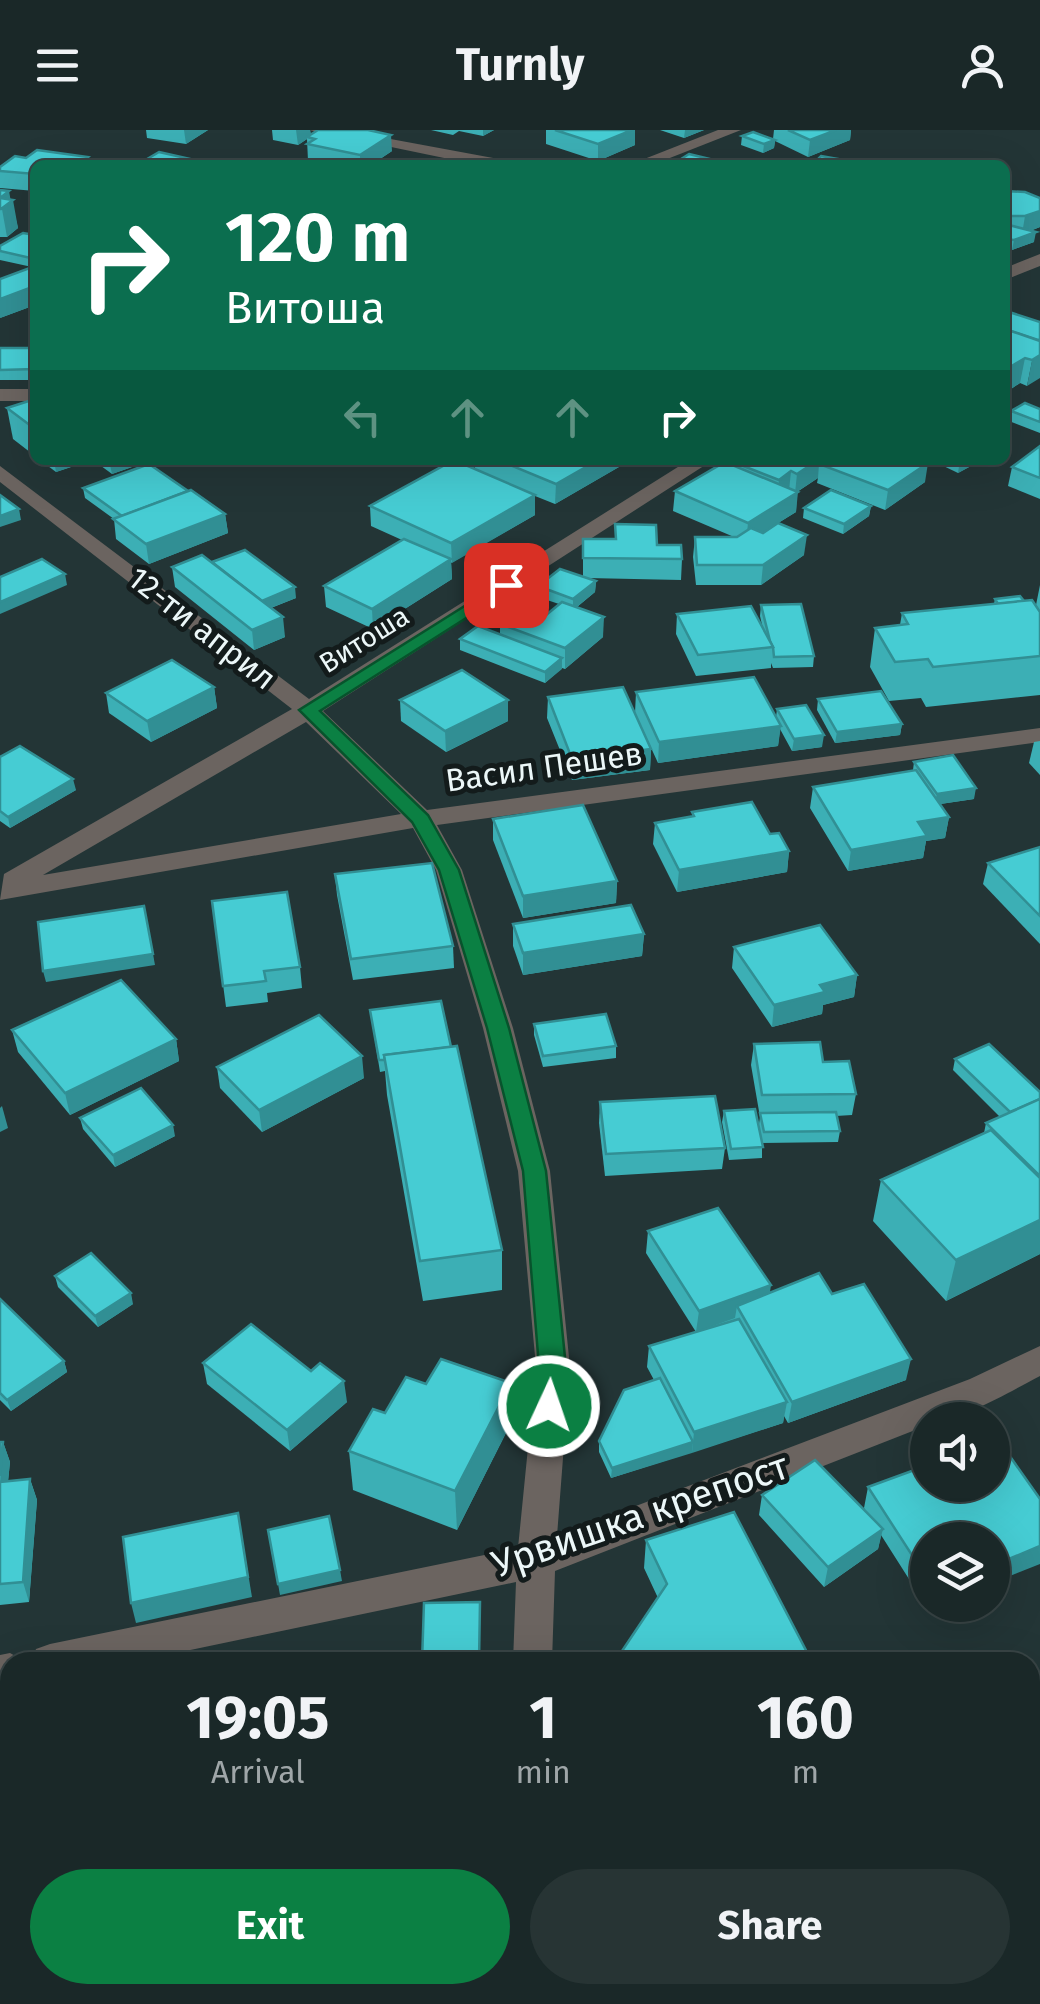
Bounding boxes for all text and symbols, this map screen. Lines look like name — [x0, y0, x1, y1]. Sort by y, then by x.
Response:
icon: menu — [30, 38, 85, 93]
text: Turnly — [456, 38, 584, 92]
icon: person — [955, 38, 1010, 93]
text: 120 m — [225, 196, 410, 280]
icon: right — [60, 200, 190, 330]
text: Витоша — [225, 281, 385, 335]
icon: left — [335, 390, 390, 445]
icon: ahead — [440, 390, 495, 445]
icon: ahead — [545, 390, 600, 445]
icon: right — [650, 390, 705, 445]
pin — [464, 543, 549, 628]
icon: arrive — [479, 558, 534, 613]
street label: 12-ти април — [121, 559, 283, 697]
street label: Витоша — [313, 599, 415, 680]
street label: Васил Пешев — [443, 734, 645, 800]
position arrow — [497, 1354, 601, 1458]
map controls — [910, 1402, 1010, 1622]
button: sound — [910, 1402, 1010, 1502]
street label: Урвишка крепост — [486, 1442, 795, 1587]
button: layers — [910, 1522, 1010, 1622]
text: 19:05 — [186, 1682, 329, 1754]
text: 1 — [529, 1682, 557, 1754]
text: 160 — [757, 1682, 854, 1754]
text: Arrival — [211, 1753, 305, 1791]
text: min — [516, 1753, 571, 1791]
text: m — [792, 1753, 819, 1791]
button: Exit — [30, 1869, 510, 1984]
button: Share — [530, 1869, 1010, 1984]

